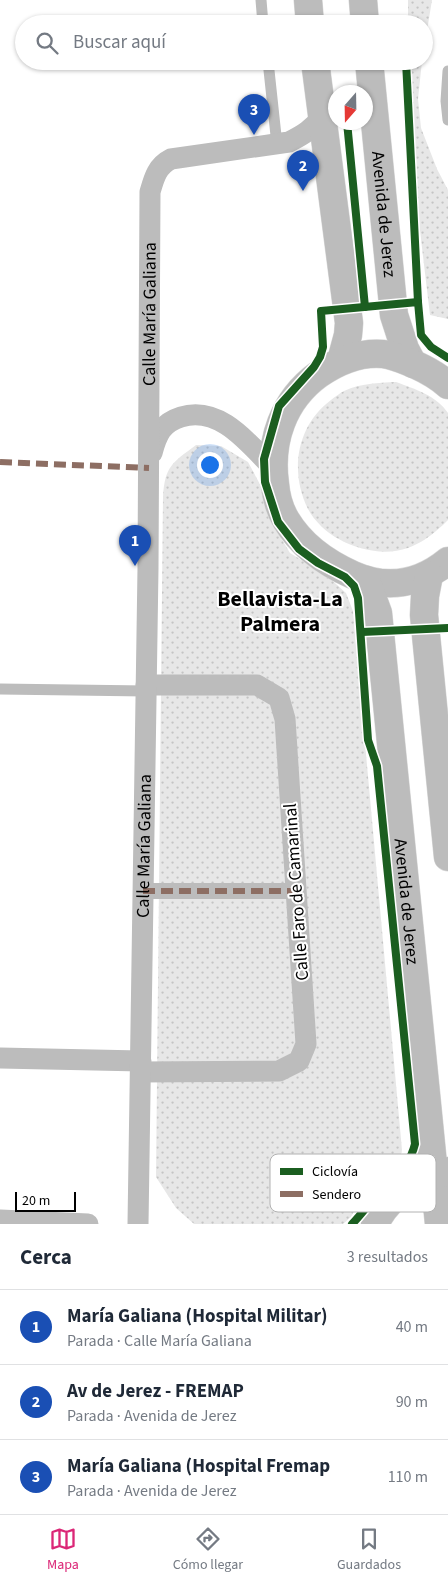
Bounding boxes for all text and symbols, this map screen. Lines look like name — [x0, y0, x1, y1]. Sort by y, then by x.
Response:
search box — [15, 15, 433, 70]
icon: search — [33, 29, 61, 57]
text: Buscar aquí — [73, 29, 166, 56]
north arrow — [328, 85, 373, 130]
pin: 3 — [238, 94, 270, 135]
pin: 2 — [287, 150, 319, 191]
street label: Avenida de Jerez — [365, 150, 402, 279]
street label: Calle María Galiana — [137, 242, 163, 386]
your location — [197, 452, 223, 478]
pin: 1 — [119, 525, 151, 566]
district label: Bellavista-La Palmera — [217, 583, 343, 640]
street label: Calle María Galiana — [131, 774, 158, 918]
street label: Calle Faro de Camarinal — [278, 802, 315, 982]
street label: Avenida de Jerez — [388, 837, 425, 966]
legend — [270, 1154, 436, 1212]
text: Ciclovía — [312, 1162, 358, 1182]
text: Sendero — [312, 1185, 361, 1205]
scale bar — [15, 1189, 76, 1212]
text: 20 m — [22, 1191, 50, 1211]
text: Cerca — [20, 1242, 72, 1272]
text: 3 resultados — [347, 1246, 428, 1268]
text: María Galiana (Hospital Militar) — [67, 1303, 328, 1330]
text: 1 — [32, 1316, 40, 1338]
text: 40 m — [396, 1316, 428, 1338]
text: Parada · Calle María Galiana — [67, 1330, 252, 1352]
text: Av de Jerez - FREMAP — [67, 1378, 244, 1405]
text: 2 — [32, 1391, 40, 1413]
text: 90 m — [396, 1391, 428, 1413]
text: Parada · Avenida de Jerez — [67, 1405, 237, 1427]
text: María Galiana (Hospital Fremap — [67, 1453, 330, 1480]
text: 3 — [32, 1466, 40, 1488]
text: 110 m — [388, 1466, 428, 1488]
text: Parada · Avenida de Jerez — [67, 1480, 237, 1502]
tab: Mapa — [47, 1525, 79, 1575]
tab: Cómo llegar — [173, 1525, 243, 1575]
tab: Guardados — [337, 1525, 401, 1575]

